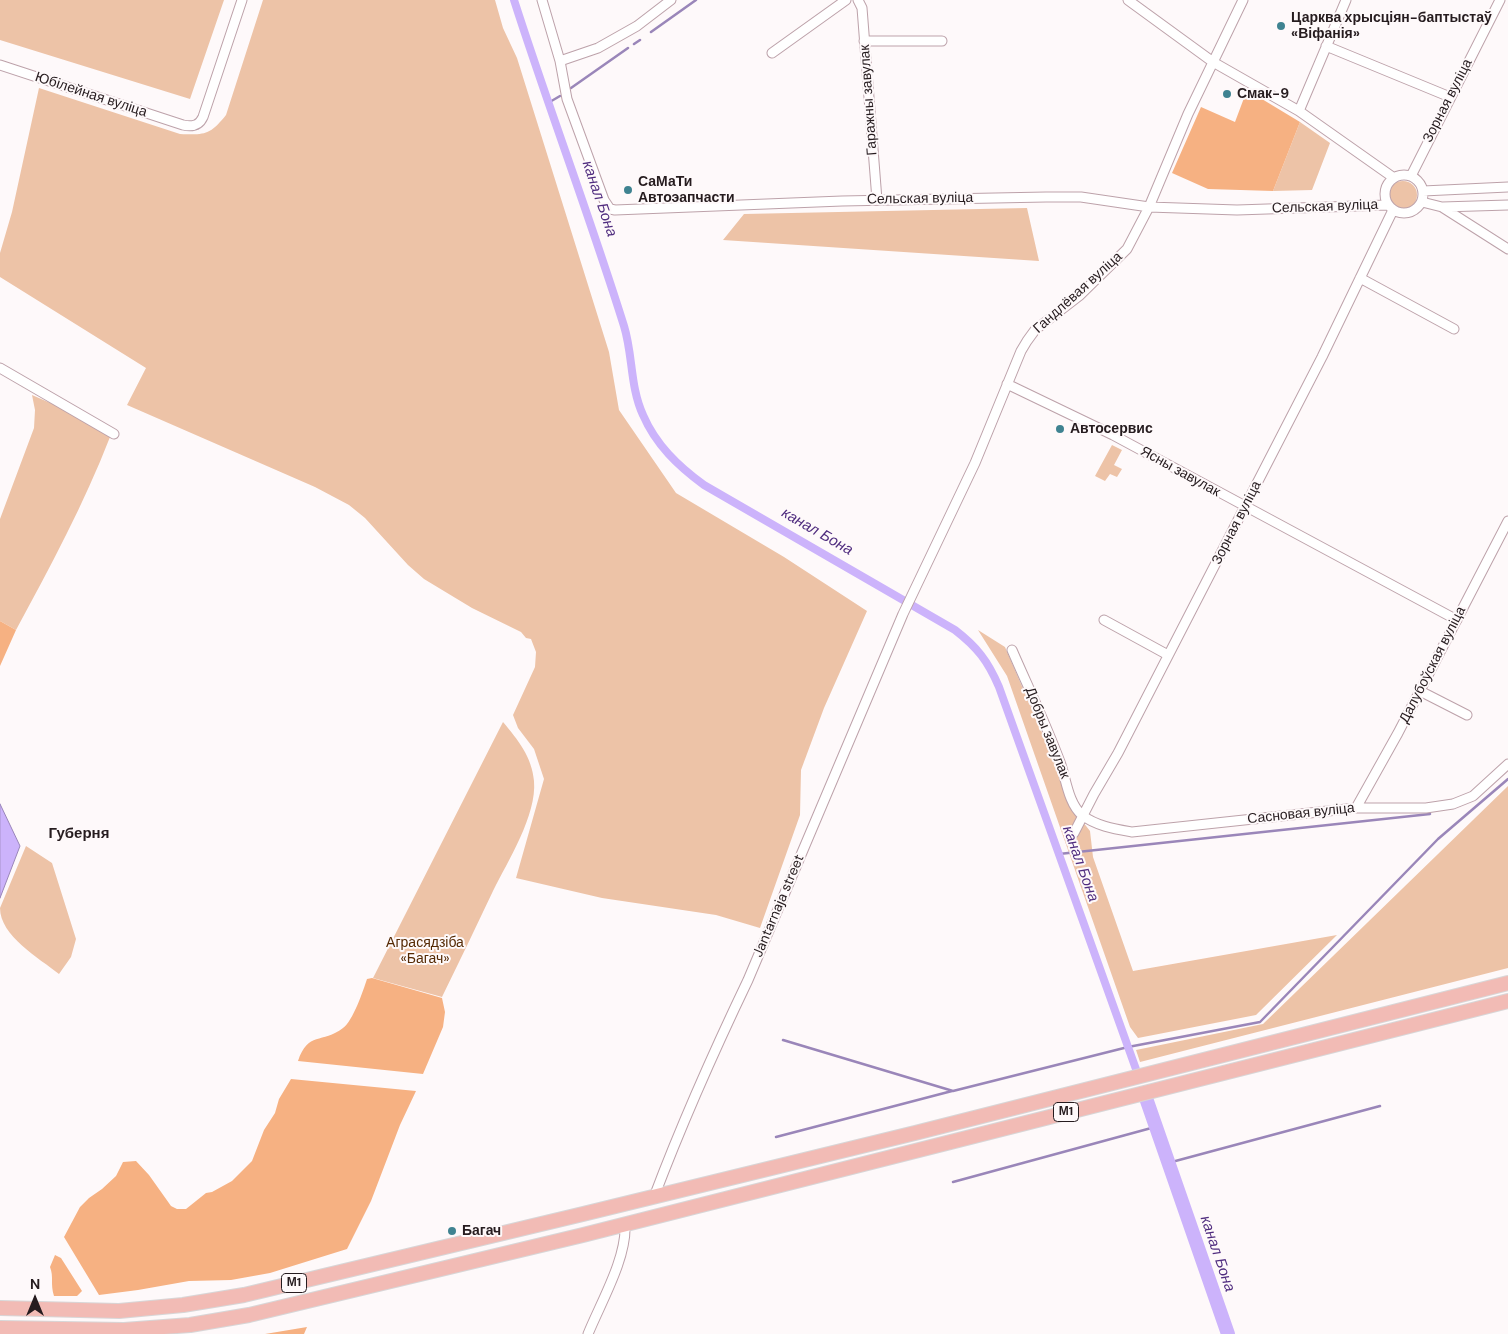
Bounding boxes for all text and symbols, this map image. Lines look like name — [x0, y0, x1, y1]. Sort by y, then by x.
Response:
place label: Царква хрысціян-баптыстаў «Віфанія» — [1291, 10, 1492, 42]
marker: Царква хрысціян-баптыстаў «Віфанія» — [1275, 20, 1287, 32]
street label: Гаражны завулак — [857, 44, 881, 156]
street label: Зорная вуліца — [1420, 56, 1476, 146]
street label: Юбілейная вуліца — [33, 69, 149, 121]
place label: Смак-9 — [1237, 86, 1289, 102]
marker: Смак-9 — [1221, 88, 1233, 100]
water label: канал Бона — [578, 159, 620, 239]
place label: СаМаТи Автоэапчасти — [638, 174, 735, 206]
marker: СаМаТи Автоэапчасти — [622, 184, 634, 196]
street label: Сельская вуліца — [867, 190, 973, 208]
street label: Сельская вуліца — [1272, 197, 1378, 217]
street label: Гандлёвая вуліца — [1030, 249, 1126, 337]
place label: Автосервис — [1070, 421, 1153, 437]
marker: Автосервис — [1054, 423, 1066, 435]
street label: Ясны завулак — [1137, 443, 1223, 501]
street label: Зорная вуліца — [1209, 478, 1265, 568]
water label: канал Бона — [778, 504, 856, 560]
street label: Далубоўская вуліца — [1396, 604, 1470, 726]
street label: Добры завулак — [1021, 685, 1073, 781]
street label: Сасновая вуліца — [1246, 800, 1356, 828]
water label: канал Бона — [1058, 824, 1102, 904]
district label: Губерня — [49, 825, 109, 843]
street label: Jantarnaja street — [750, 852, 808, 960]
park label: Аграсядзіба «Багач» — [386, 935, 464, 968]
road number: М1 — [1054, 1102, 1078, 1122]
water label: канал Бона — [1196, 1214, 1238, 1294]
place label: Багач — [462, 1223, 501, 1239]
marker: Багач — [446, 1225, 458, 1237]
north arrow — [10, 1274, 60, 1324]
road number: М1 — [282, 1274, 306, 1292]
text: N — [30, 1275, 40, 1293]

